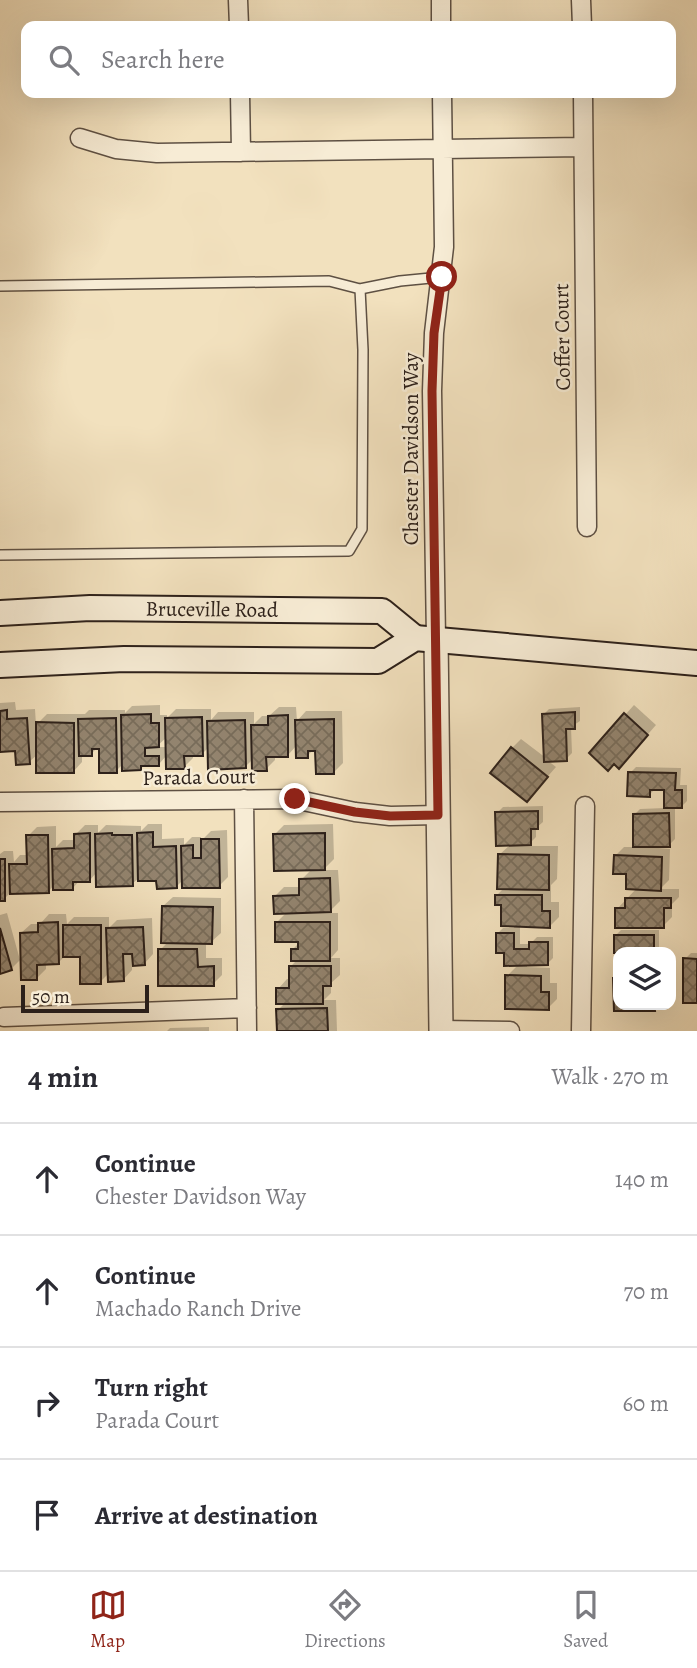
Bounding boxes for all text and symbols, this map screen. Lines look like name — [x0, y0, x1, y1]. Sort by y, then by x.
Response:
search box — [21, 21, 676, 98]
icon: search — [45, 41, 83, 79]
text: Search here — [101, 42, 225, 77]
route start — [426, 261, 457, 292]
street label: Coffer Court — [547, 283, 577, 391]
street label: Chester Davidson Way — [397, 352, 425, 545]
street label: Bruceville Road — [145, 595, 279, 624]
street label: Parada Court — [142, 762, 256, 792]
route end — [279, 783, 310, 814]
map controls — [613, 947, 676, 1010]
button: layers — [613, 947, 676, 1010]
scale bar — [21, 982, 149, 1014]
text: 50 m — [32, 984, 70, 1010]
text: 4 min — [28, 1057, 98, 1097]
text: Walk · 270 m — [551, 1061, 669, 1092]
text: Continue — [95, 1146, 196, 1181]
icon: ahead — [28, 1160, 66, 1198]
text: 140 m — [615, 1164, 669, 1195]
text: Chester Davidson Way — [95, 1181, 306, 1212]
text: Continue — [95, 1258, 196, 1293]
icon: ahead — [28, 1272, 66, 1310]
text: 70 m — [623, 1276, 669, 1307]
text: Machado Ranch Drive — [95, 1293, 301, 1324]
text: Turn right — [95, 1370, 208, 1405]
icon: right — [28, 1384, 66, 1422]
text: 60 m — [622, 1388, 669, 1419]
text: Parada Court — [95, 1405, 219, 1436]
icon: arrive — [28, 1496, 66, 1534]
text: Arrive at destination — [95, 1498, 318, 1533]
tab: Map — [89, 1586, 127, 1654]
tab: Directions — [304, 1586, 386, 1654]
tab: Saved — [563, 1586, 608, 1654]

